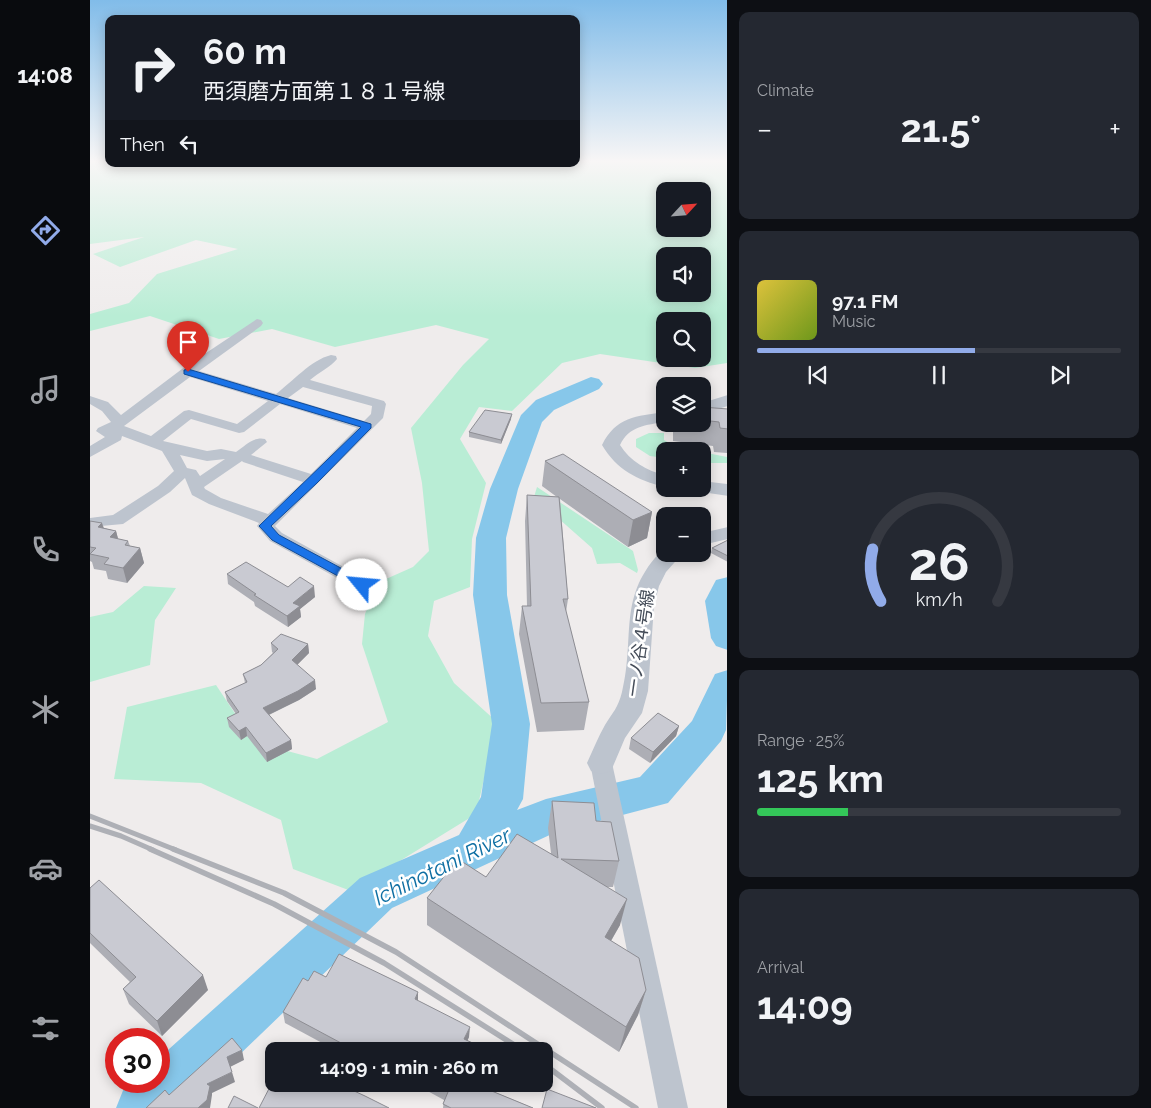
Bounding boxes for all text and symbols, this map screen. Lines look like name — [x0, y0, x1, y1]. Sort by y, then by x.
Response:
text: 60 m — [203, 31, 287, 72]
icon: right — [120, 35, 185, 100]
text: 14:08 — [17, 62, 73, 88]
text: 西須磨方面第１８１号線 — [203, 78, 445, 104]
text: Climate — [757, 81, 814, 100]
text: 21.5° — [900, 106, 981, 151]
text: − — [757, 113, 772, 146]
text: + — [1109, 113, 1121, 146]
icon: left — [175, 130, 203, 158]
text: Then — [120, 133, 165, 155]
north arrow — [656, 182, 711, 238]
map controls — [656, 182, 711, 562]
icon: directions — [28, 213, 63, 248]
button: sound — [656, 247, 711, 302]
text: 97.1 FM — [832, 290, 898, 312]
button: search — [656, 312, 711, 367]
text: Music — [832, 312, 876, 331]
pin — [167, 321, 209, 372]
icon: arrive — [174, 328, 202, 356]
icon: previous — [804, 361, 832, 389]
icon: pause — [925, 361, 953, 389]
icon: next — [1046, 361, 1074, 389]
icon: music — [28, 372, 63, 407]
button: layers — [656, 377, 711, 432]
button: + — [656, 442, 711, 497]
button: − — [656, 507, 711, 562]
text: 26 — [909, 531, 969, 592]
icon: phone — [28, 532, 63, 567]
position arrow — [335, 558, 387, 610]
street label: 一ノ谷４号線 — [622, 588, 658, 698]
text: km/h — [915, 589, 963, 610]
icon: climate — [28, 692, 63, 727]
text: Range · 25% — [757, 731, 844, 750]
text: 125 km — [757, 756, 884, 801]
water label: Ichinotani River — [369, 821, 516, 910]
icon: car — [28, 851, 63, 886]
text: Arrival — [757, 958, 804, 977]
text: 14:09 — [757, 983, 853, 1028]
icon: filters — [28, 1011, 63, 1046]
speed limit sign: 30 — [105, 1028, 170, 1093]
text: 14:09 · 1 min · 260 m — [320, 1056, 498, 1078]

